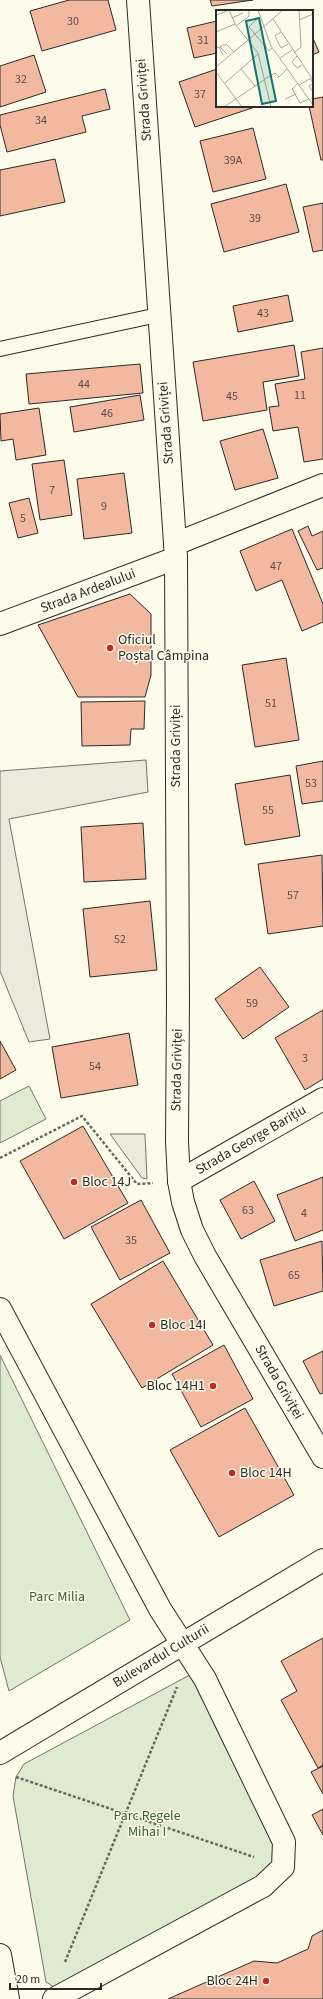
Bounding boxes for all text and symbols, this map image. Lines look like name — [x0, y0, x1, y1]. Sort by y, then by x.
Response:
inset map — [216, 10, 313, 107]
house number: 30 — [67, 13, 79, 30]
house number: 31 — [197, 32, 209, 49]
street label: Strada Griviței — [131, 58, 157, 142]
house number: 32 — [15, 71, 27, 88]
house number: 37 — [194, 86, 206, 103]
house number: 34 — [35, 112, 47, 129]
house number: 39A — [224, 152, 243, 169]
house number: 39 — [249, 210, 261, 227]
house number: 43 — [257, 305, 269, 322]
house number: 44 — [78, 376, 90, 393]
street label: Strada Griviței — [153, 381, 179, 465]
house number: 11 — [294, 387, 306, 404]
house number: 45 — [226, 388, 238, 405]
house number: 46 — [101, 405, 113, 422]
house number: 7 — [49, 482, 55, 499]
house number: 9 — [101, 498, 107, 515]
house number: 5 — [20, 510, 26, 527]
house number: 47 — [270, 558, 282, 575]
street label: Strada Ardealului — [37, 564, 139, 618]
place label: Oficiul Poștal Câmpina — [118, 630, 209, 666]
marker: Oficiul Poștal Câmpina — [105, 643, 115, 653]
house number: 51 — [265, 695, 277, 712]
street label: Strada Griviței — [166, 705, 186, 787]
house number: 53 — [305, 775, 317, 792]
house number: 55 — [262, 802, 274, 819]
house number: 57 — [287, 887, 299, 904]
house number: 52 — [114, 931, 126, 948]
house number: 59 — [246, 995, 258, 1012]
street label: Strada Griviței — [166, 1028, 188, 1112]
house number: 3 — [302, 1050, 308, 1067]
house number: 54 — [89, 1058, 101, 1075]
street label: Strada George Barițiu — [192, 1100, 310, 1180]
place label: Bloc 14J — [82, 1172, 131, 1192]
marker: Bloc 14J — [69, 1177, 79, 1187]
house number: 63 — [242, 1202, 254, 1219]
house number: 4 — [301, 1205, 307, 1222]
house number: 35 — [125, 1232, 137, 1249]
house number: 65 — [288, 1267, 300, 1284]
place label: Bloc 14I — [160, 1315, 206, 1335]
marker: Bloc 14I — [147, 1320, 157, 1330]
street label: Strada Griviței — [250, 1341, 308, 1423]
place label: Bloc 14H1 — [146, 1376, 205, 1396]
marker: Bloc 14H1 — [208, 1381, 218, 1391]
place label: Bloc 14H — [240, 1463, 292, 1483]
marker: Bloc 14H — [227, 1468, 237, 1478]
park label: Parc Milia — [29, 1587, 85, 1607]
street label: Bulevardul Culturii — [109, 1619, 213, 1693]
park label: Parc Regele Mihai I — [113, 1806, 181, 1842]
scale bar — [10, 1965, 101, 1991]
text: 20 m — [16, 1971, 40, 1988]
place label: Bloc 24H — [206, 1971, 258, 1991]
marker: Bloc 24H — [261, 1976, 271, 1986]

